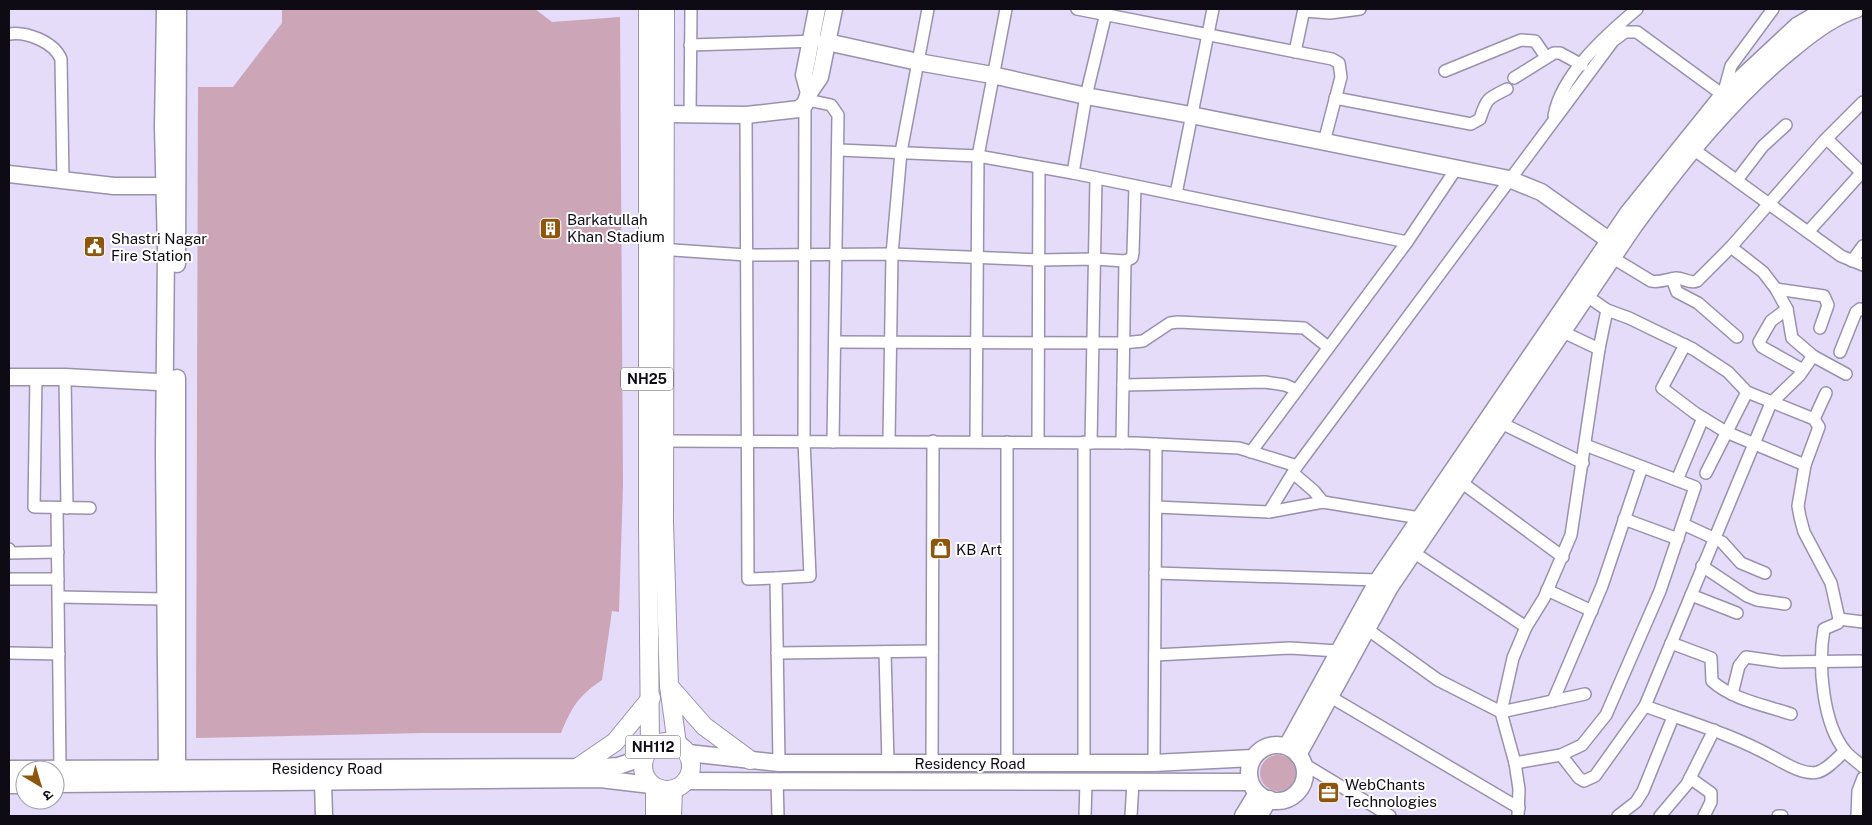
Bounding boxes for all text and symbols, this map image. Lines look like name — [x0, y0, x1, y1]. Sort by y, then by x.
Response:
place label: Barkatullah Khan Stadium — [567, 211, 665, 245]
building icon: Barkatullah Khan Stadium — [539, 216, 563, 240]
place label: Shastri Nagar Fire Station — [111, 230, 207, 264]
public building icon: Shastri Nagar Fire Station — [83, 235, 107, 259]
road number: NH25 — [621, 368, 673, 390]
shop icon: KB Art — [928, 537, 952, 561]
place label: KB Art — [956, 541, 1002, 558]
road number: NH112 — [626, 736, 680, 759]
street label: Residency Road — [915, 755, 1025, 772]
north arrow — [15, 760, 65, 810]
street label: Residency Road — [272, 760, 382, 777]
place label: WebChants Technologies — [1345, 776, 1437, 810]
office icon: WebChants Technologies — [1317, 781, 1341, 805]
text: उ — [39, 786, 56, 805]

